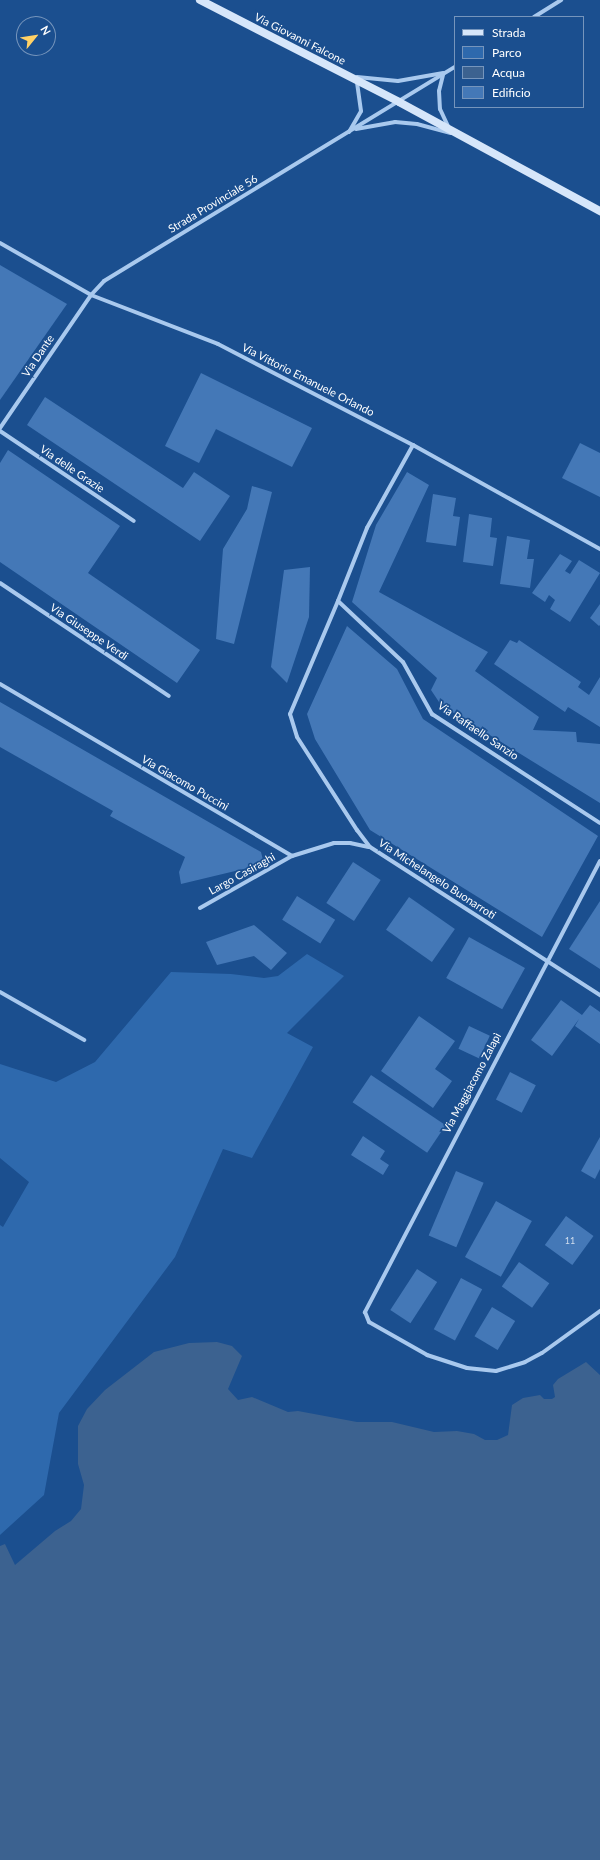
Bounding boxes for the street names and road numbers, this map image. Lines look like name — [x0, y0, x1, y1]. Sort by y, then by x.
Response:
street label: Via Giovanni Falcone — [252, 10, 348, 68]
street label: Strada Provinciale 56 — [166, 172, 260, 236]
street label: Via Dante — [19, 332, 57, 380]
street label: Via Vittorio Emanuele Orlando — [239, 341, 377, 419]
street label: Via delle Grazie — [37, 443, 107, 495]
street label: Via Giuseppe Verdi — [47, 601, 131, 663]
street label: Via Raffaello Sanzio — [435, 699, 521, 763]
street label: Via Giacomo Puccini — [139, 753, 231, 813]
street label: Via Michelangelo Buonarroti — [376, 836, 498, 922]
street label: Largo Casiraghi — [207, 850, 277, 898]
street label: Via Maggiacomo Zalapì — [440, 1031, 504, 1135]

